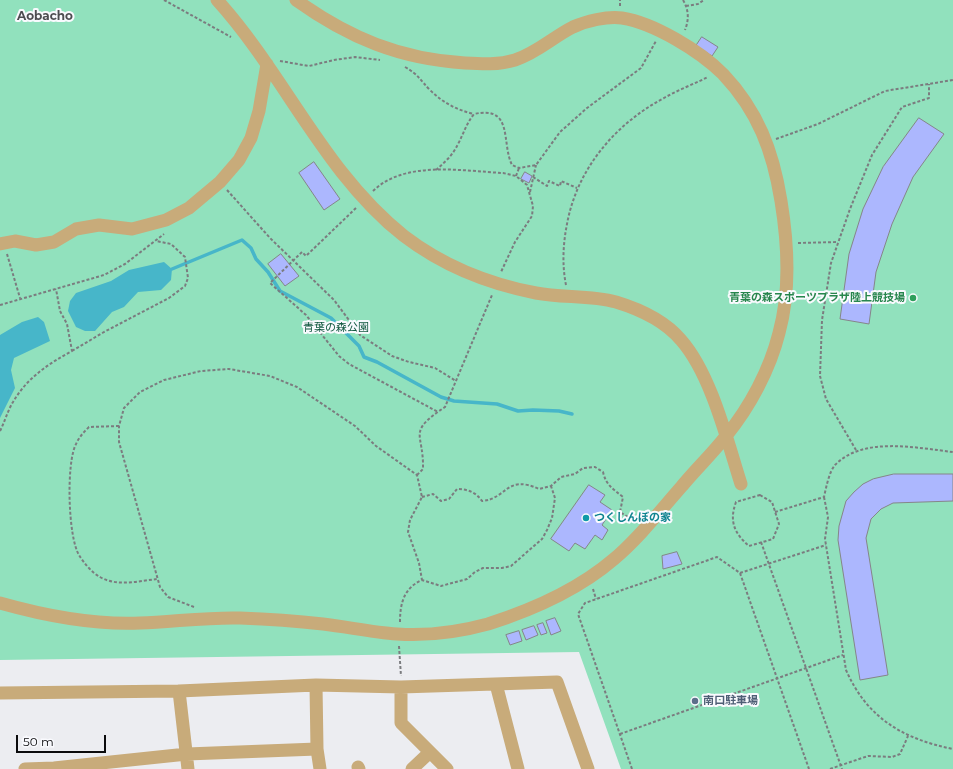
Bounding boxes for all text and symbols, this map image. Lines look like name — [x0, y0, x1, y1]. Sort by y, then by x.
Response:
district label: Aobacho — [17, 9, 73, 23]
place label: 青葉の森スポーツプラザ陸上競技場 — [729, 291, 905, 305]
marker: 青葉の森スポーツプラザ陸上競技場 — [908, 293, 918, 303]
park label: 青葉の森公園 — [303, 321, 369, 335]
place label: つくしんぼの家 — [594, 511, 671, 525]
marker: つくしんぼの家 — [581, 513, 591, 523]
place label: 南口駐車場 — [703, 694, 758, 708]
marker: 南口駐車場 — [690, 696, 700, 706]
scale bar — [18, 727, 108, 753]
text: 50 m — [23, 734, 54, 749]

